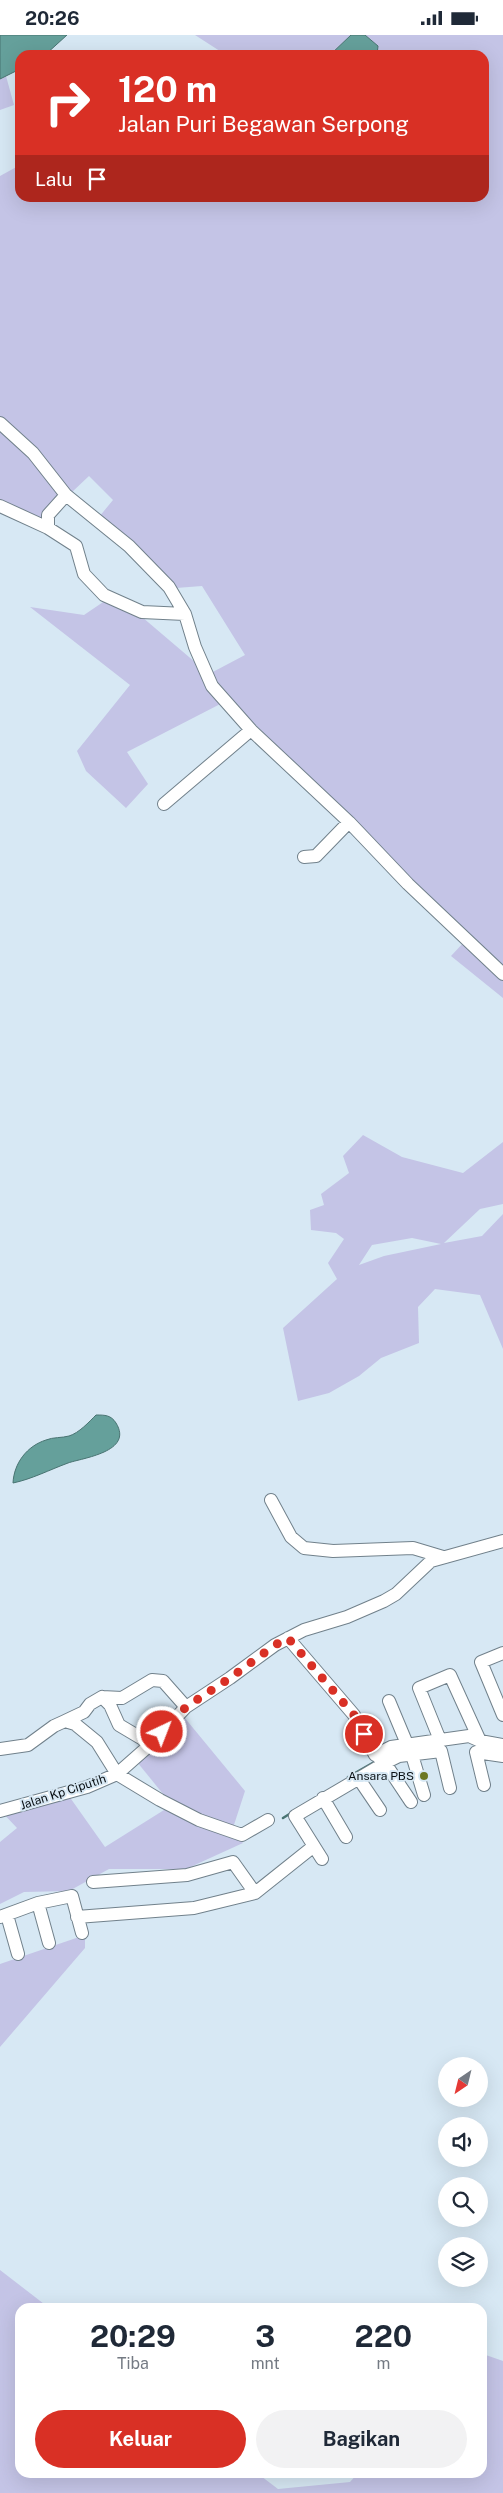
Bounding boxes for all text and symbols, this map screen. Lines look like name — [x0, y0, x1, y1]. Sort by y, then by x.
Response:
text: 20:26 — [25, 7, 79, 29]
text: 120 m — [118, 69, 217, 110]
icon: right — [35, 70, 100, 135]
text: Jalan Puri Begawan Serpong — [118, 111, 409, 137]
icon: arrive — [83, 165, 111, 193]
text: Lalu — [35, 168, 73, 190]
position arrow — [135, 1705, 187, 1757]
pin — [343, 1713, 385, 1755]
icon: arrive — [350, 1720, 378, 1748]
place label: Ansara PBS — [348, 1769, 414, 1783]
marker: Ansara PBS — [418, 1770, 430, 1782]
street label: Jalan Kp Ciputih — [18, 1771, 108, 1812]
north arrow — [438, 2057, 488, 2107]
map controls — [438, 2057, 488, 2287]
button: sound — [438, 2117, 488, 2167]
button: search — [438, 2177, 488, 2227]
button: layers — [438, 2237, 488, 2287]
text: 20:29 — [90, 2318, 176, 2354]
text: 3 — [255, 2318, 275, 2354]
text: 220 — [355, 2318, 412, 2354]
text: Tiba — [117, 2354, 149, 2373]
text: mnt — [251, 2354, 280, 2373]
text: m — [376, 2354, 390, 2373]
button: Keluar — [35, 2410, 246, 2468]
button: Bagikan — [256, 2410, 467, 2468]

